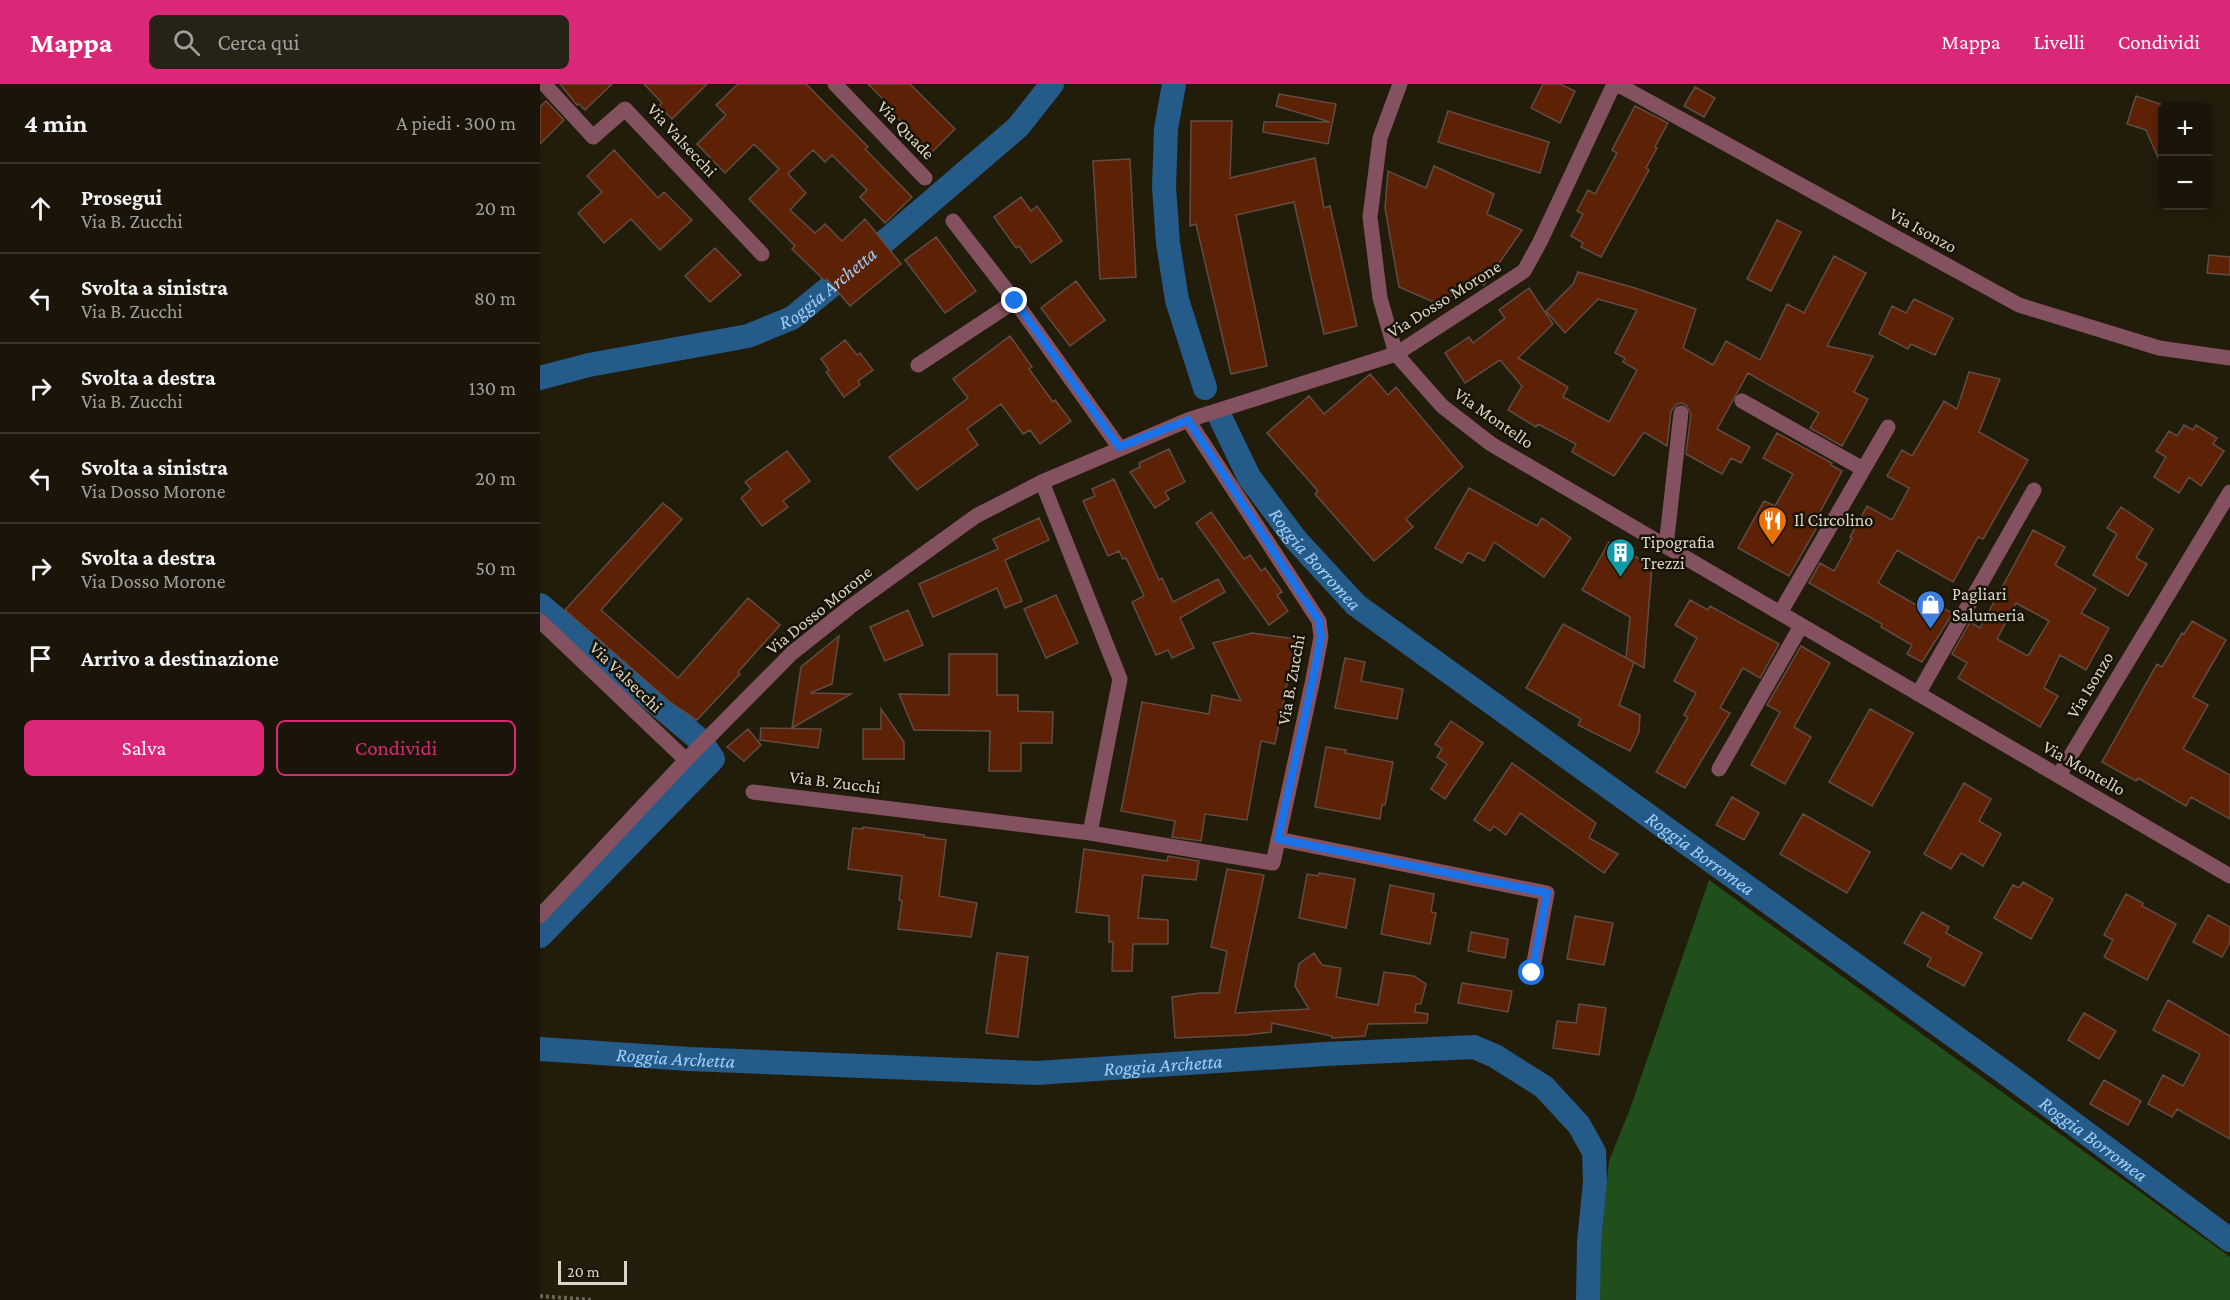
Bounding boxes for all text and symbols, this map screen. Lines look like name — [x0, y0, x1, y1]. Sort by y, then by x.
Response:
search box — [149, 15, 569, 69]
icon: search — [170, 26, 203, 59]
text: Mappa — [30, 27, 113, 58]
text: Cerca qui — [218, 30, 300, 55]
text: Mappa — [1942, 30, 2000, 54]
text: Livelli — [2033, 30, 2085, 54]
text: Condividi — [2118, 30, 2200, 54]
street label: Via Quade — [873, 97, 939, 164]
street label: Via Valsecchi — [643, 99, 721, 181]
map controls — [2158, 102, 2212, 210]
button: + — [2158, 102, 2212, 156]
text: 4 min — [24, 109, 88, 138]
text: A piedi · 300 m — [396, 112, 516, 134]
button: − — [2158, 156, 2212, 210]
text: Prosegui — [81, 185, 162, 210]
icon: ahead — [24, 192, 57, 225]
text: 20 m — [475, 197, 516, 219]
street label: Via Isonzo — [1886, 203, 1960, 257]
text: Via B. Zucchi — [81, 210, 183, 232]
water label: Roggia Archetta — [775, 243, 881, 333]
street label: Via Dosso Morone — [1384, 256, 1505, 342]
text: Svolta a sinistra — [81, 275, 228, 300]
icon: left — [24, 282, 57, 315]
text: 80 m — [474, 287, 516, 309]
route end — [1001, 287, 1027, 313]
text: Via B. Zucchi — [81, 300, 183, 322]
text: Svolta a destra — [81, 365, 216, 390]
icon: right — [24, 372, 57, 405]
text: 130 m — [469, 377, 516, 399]
street label: Via Montello — [1451, 383, 1538, 453]
text: Via B. Zucchi — [81, 390, 183, 412]
text: Svolta a sinistra — [81, 455, 228, 480]
icon: left — [24, 462, 57, 495]
text: 20 m — [475, 467, 516, 489]
text: Via Dosso Morone — [81, 480, 226, 502]
water label: Roggia Borromea — [1265, 503, 1366, 615]
restaurant icon: Il Circolino — [1757, 504, 1789, 546]
place label: Il Circolino — [1794, 510, 1873, 530]
place label: Tipografia Trezzi — [1641, 532, 1715, 573]
building icon: Tipografia Trezzi — [1604, 536, 1636, 578]
text: Svolta a destra — [81, 545, 216, 570]
icon: right — [24, 552, 57, 585]
text: 50 m — [475, 557, 516, 579]
street label: Via Dosso Morone — [762, 561, 876, 659]
text: Via Dosso Morone — [81, 570, 226, 592]
place label: Pagliari Salumeria — [1952, 584, 2025, 625]
shop icon: Pagliari Salumeria — [1915, 588, 1947, 630]
street label: Via B. Zucchi — [1273, 633, 1309, 727]
street label: Via Valsecchi — [586, 637, 667, 717]
icon: arrive — [24, 642, 57, 675]
text: Arrivo a destinazione — [81, 646, 279, 671]
street label: Via Isonzo — [2062, 648, 2118, 722]
button: Salva — [24, 720, 264, 776]
button: Condividi — [276, 720, 516, 776]
street label: Via Montello — [2039, 736, 2129, 800]
street label: Via B. Zucchi — [788, 766, 882, 798]
water label: Roggia Borromea — [1642, 807, 1759, 900]
route start — [1518, 959, 1544, 985]
water label: Roggia Archetta — [616, 1043, 736, 1072]
water label: Roggia Archetta — [1103, 1050, 1223, 1080]
water label: Roggia Borromea — [2035, 1091, 2152, 1186]
scale bar — [558, 1258, 627, 1286]
text: 20 m — [567, 1263, 600, 1280]

